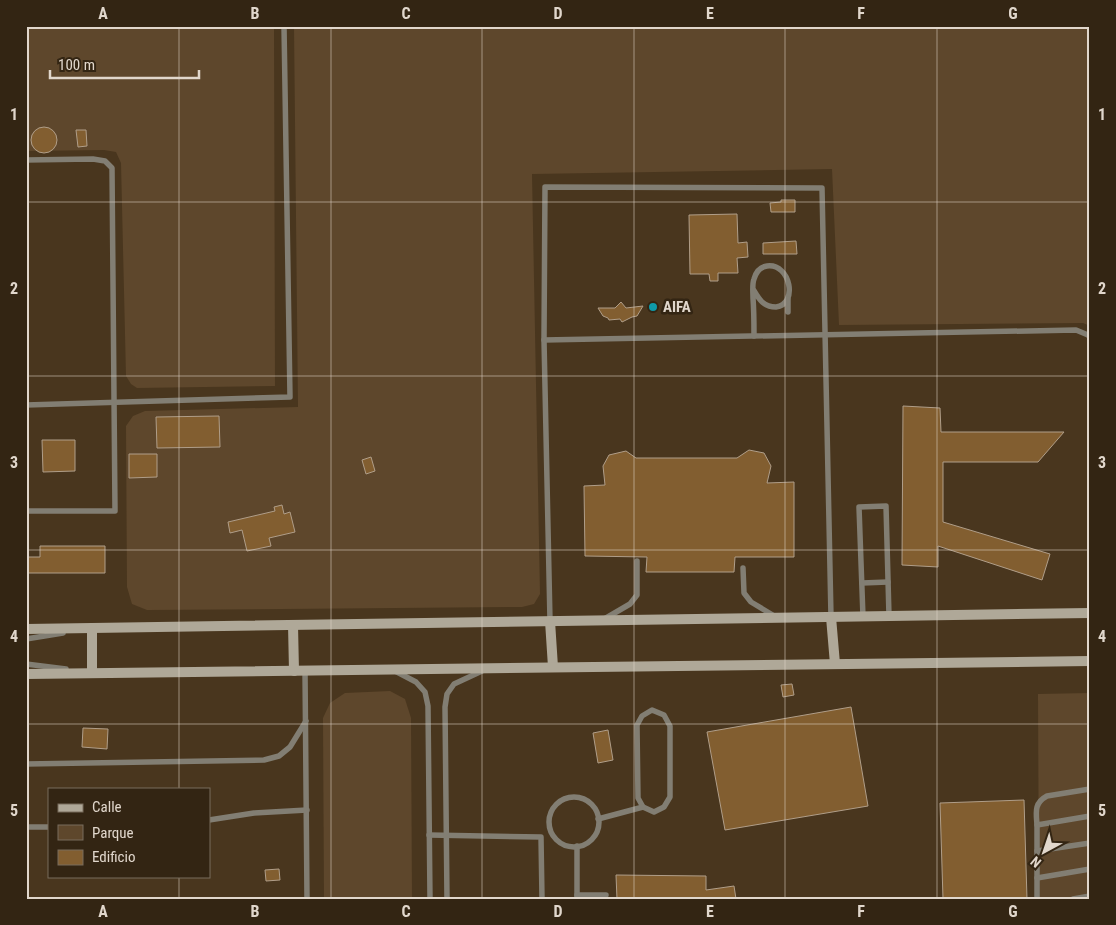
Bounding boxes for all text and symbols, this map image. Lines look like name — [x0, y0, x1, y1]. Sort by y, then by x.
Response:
text: A — [98, 4, 108, 23]
text: B — [251, 4, 260, 23]
text: C — [401, 4, 411, 23]
text: D — [553, 4, 563, 23]
text: E — [706, 4, 714, 23]
text: F — [857, 4, 865, 23]
text: G — [1008, 4, 1018, 23]
scale bar — [50, 48, 199, 80]
text: 100 m — [58, 56, 95, 74]
text: 1 — [10, 105, 18, 124]
text: 1 — [1098, 105, 1106, 124]
text: 2 — [10, 279, 18, 298]
text: 2 — [1098, 279, 1106, 298]
place label: AIFA — [663, 298, 691, 316]
marker: AIFA — [647, 301, 659, 313]
text: 3 — [10, 453, 18, 472]
text: 3 — [1098, 453, 1106, 472]
text: 4 — [10, 627, 18, 646]
text: 4 — [1098, 627, 1106, 646]
legend — [48, 788, 210, 878]
text: Calle — [92, 798, 122, 816]
text: 5 — [10, 801, 18, 820]
text: 5 — [1098, 801, 1106, 820]
text: Parque — [92, 824, 134, 842]
north arrow — [1018, 828, 1068, 878]
text: Edificio — [92, 848, 135, 866]
text: N — [1027, 853, 1044, 871]
text: A — [98, 902, 108, 921]
text: B — [251, 902, 260, 921]
text: C — [401, 902, 411, 921]
text: D — [553, 902, 563, 921]
text: E — [706, 902, 714, 921]
text: F — [857, 902, 865, 921]
text: G — [1008, 902, 1018, 921]

